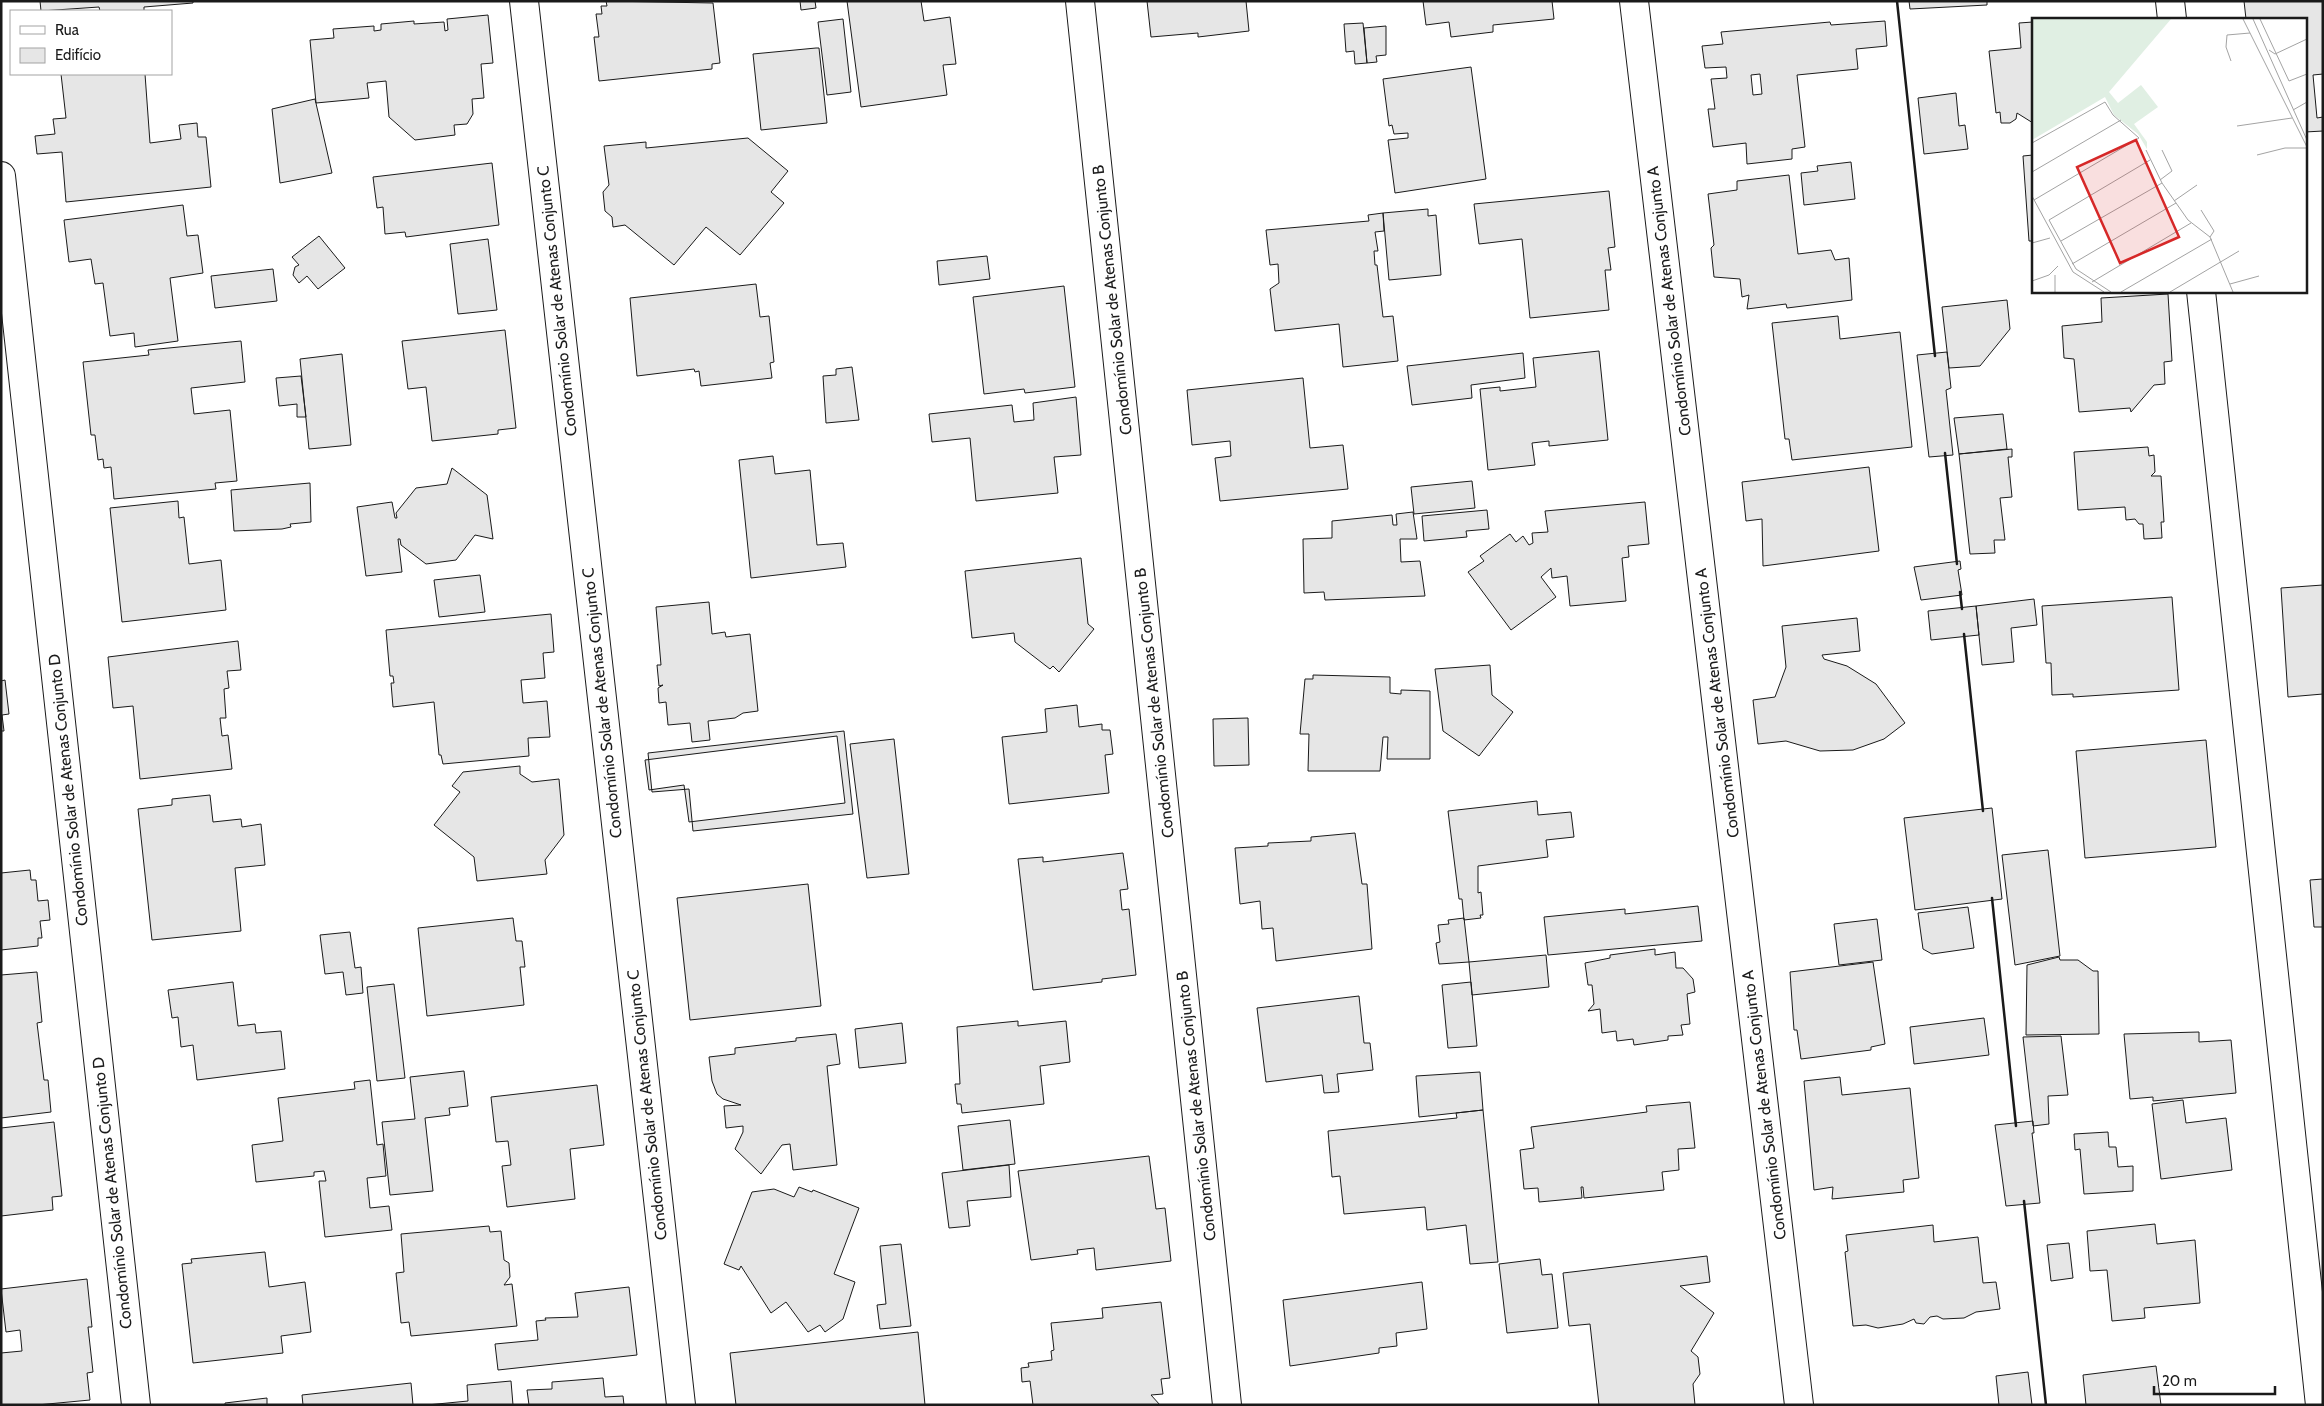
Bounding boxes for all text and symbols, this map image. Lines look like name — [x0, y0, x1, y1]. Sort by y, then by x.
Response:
legend — [10, 10, 172, 75]
inset map — [2032, 18, 2306, 292]
text: Rua — [55, 21, 80, 39]
text: Edifício — [55, 46, 101, 64]
street label: Condomínio Solar de Atenas Conjunto B — [1088, 164, 1136, 436]
street label: Condomínio Solar de Atenas Conjunto C — [533, 165, 581, 437]
street label: Condomínio Solar de Atenas Conjunto A — [1643, 165, 1695, 437]
street label: Condomínio Solar de Atenas Conjunto C — [578, 567, 626, 839]
street label: Condomínio Solar de Atenas Conjunto B — [1130, 567, 1178, 839]
street label: Condomínio Solar de Atenas Conjunto A — [1691, 567, 1743, 839]
street label: Condomínio Solar de Atenas Conjunto D — [44, 653, 92, 927]
street label: Condomínio Solar de Atenas Conjunto C — [623, 969, 671, 1241]
street label: Condomínio Solar de Atenas Conjunto A — [1738, 969, 1790, 1241]
street label: Condomínio Solar de Atenas Conjunto B — [1172, 970, 1220, 1242]
street label: Condomínio Solar de Atenas Conjunto D — [88, 1056, 136, 1330]
scale bar — [2154, 1364, 2275, 1396]
text: 20 m — [2162, 1372, 2197, 1390]

